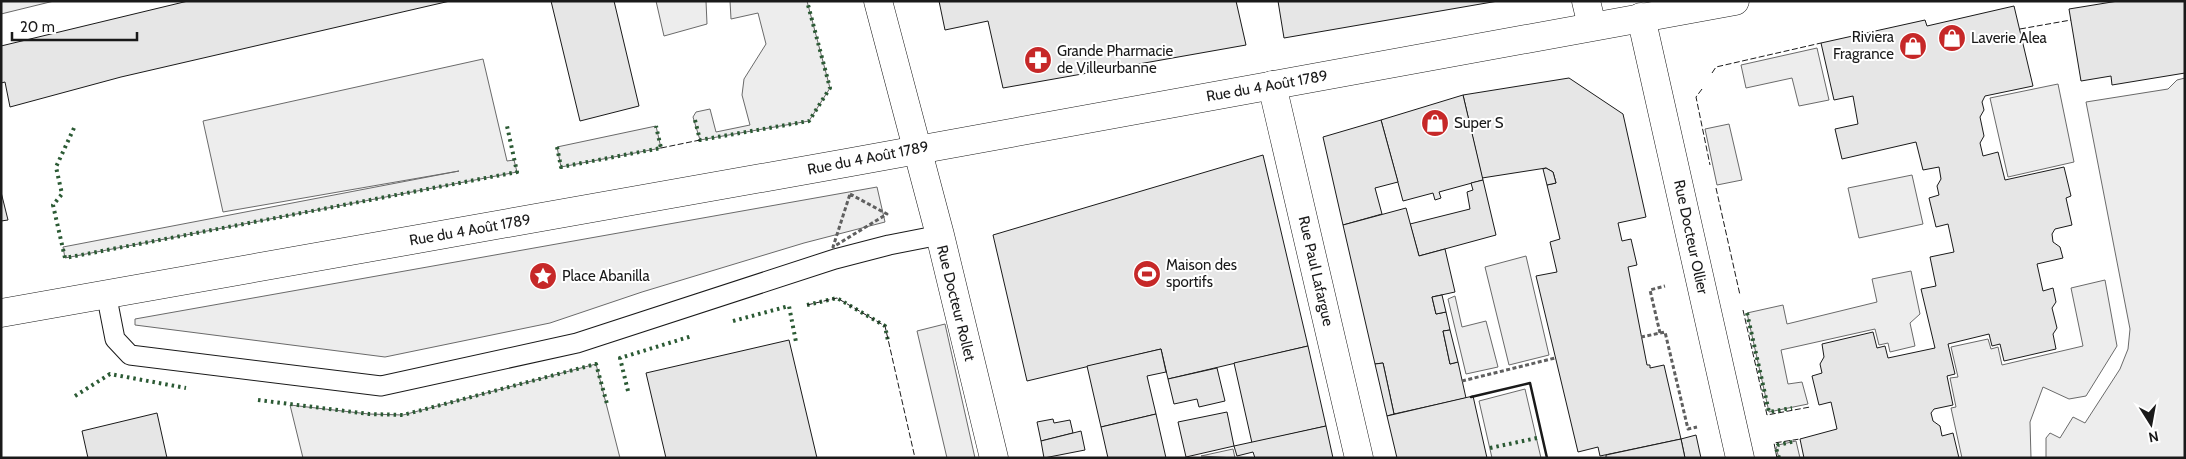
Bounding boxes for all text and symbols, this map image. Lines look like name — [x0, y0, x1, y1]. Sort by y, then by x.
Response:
scale bar — [12, 10, 138, 42]
text: 20 m — [20, 18, 55, 36]
shop icon: Laverie Alea — [1937, 23, 1967, 53]
place label: Riviera Fragrance — [1833, 28, 1895, 63]
place label: Laverie Alea — [1971, 29, 2048, 47]
shop icon: Riviera Fragrance — [1898, 31, 1928, 61]
place label: Grande Pharmacie de Villeurbanne — [1057, 42, 1174, 77]
pharmacy icon: Grande Pharmacie de Villeurbanne — [1023, 45, 1053, 75]
street label: Rue du 4 Août 1789 — [1205, 66, 1329, 106]
shop icon: Super S — [1420, 108, 1450, 138]
place label: Super S — [1454, 114, 1504, 132]
street label: Rue du 4 Août 1789 — [806, 137, 930, 179]
street label: Rue Docteur Ollier — [1670, 178, 1712, 296]
street label: Rue du 4 Août 1789 — [408, 210, 532, 250]
street label: Rue Paul Lafargue — [1295, 214, 1337, 328]
street label: Rue Docteur Rollet — [933, 243, 979, 363]
place label: Maison des sportifs — [1166, 256, 1237, 291]
sports icon: Maison des sportifs — [1132, 259, 1162, 289]
place icon: Place Abanilla — [528, 261, 558, 291]
place label: Place Abanilla — [562, 267, 650, 285]
north arrow — [2126, 399, 2176, 449]
text: N — [2147, 427, 2160, 447]

